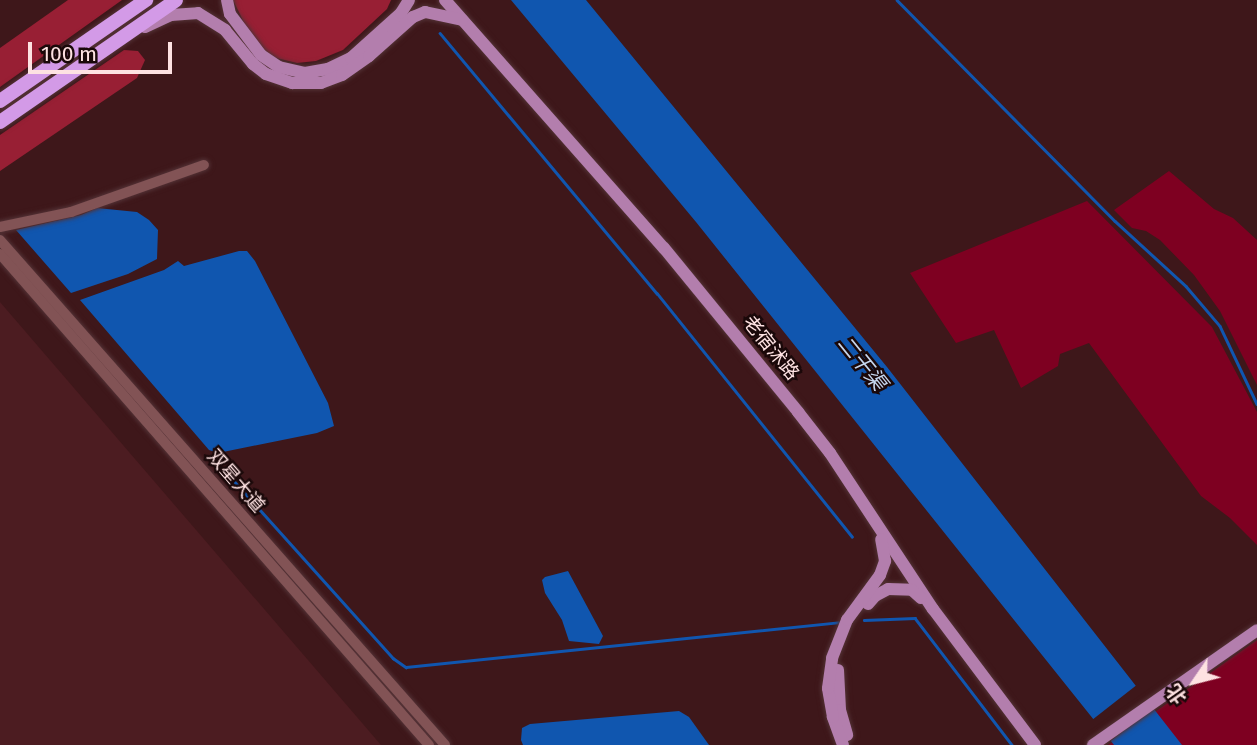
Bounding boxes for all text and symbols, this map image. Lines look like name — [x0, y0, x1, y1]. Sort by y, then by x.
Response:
scale bar — [32, 28, 175, 72]
text: 100 m — [41, 41, 97, 67]
street label: 老宿沭路 — [738, 311, 804, 385]
water label: 二干渠 — [832, 331, 892, 395]
street label: 双星大道 — [202, 445, 270, 517]
north arrow — [1159, 647, 1229, 717]
text: 北 — [1162, 680, 1191, 709]

